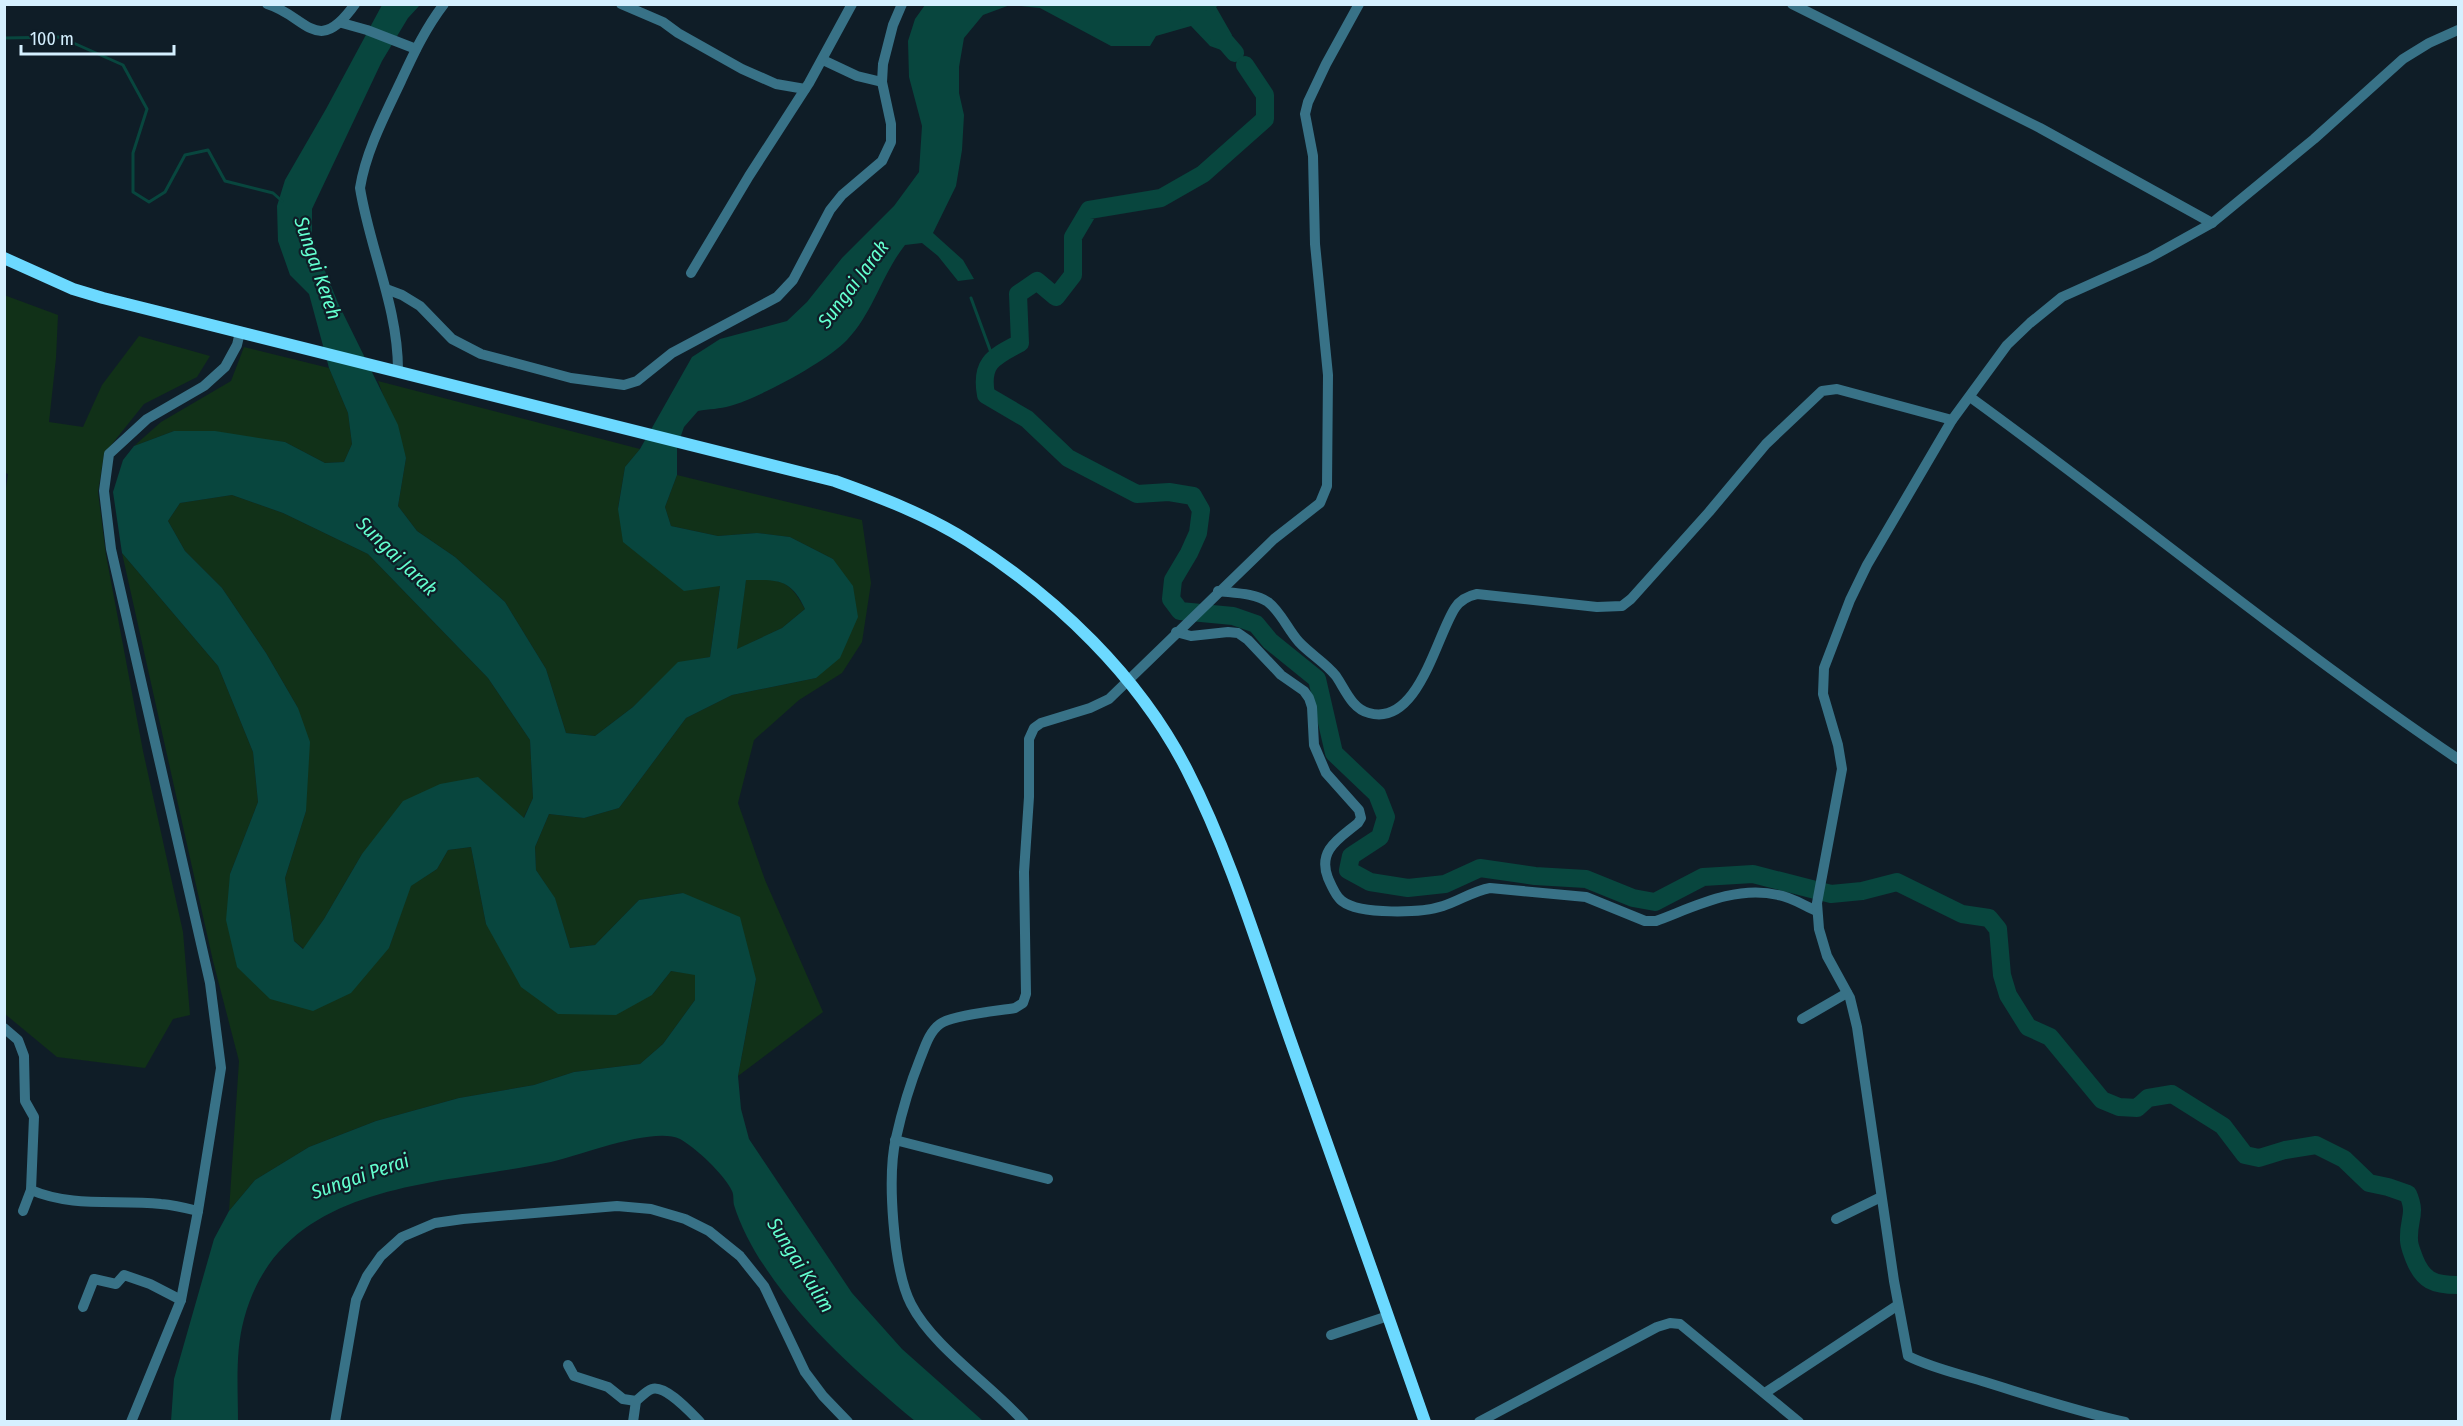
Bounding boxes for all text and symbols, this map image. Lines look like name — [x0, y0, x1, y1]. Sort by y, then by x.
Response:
scale bar — [21, 18, 174, 56]
text: 100 m — [30, 28, 74, 50]
water label: Sungai Kereh — [289, 212, 347, 323]
water label: Sungai Jarak — [812, 235, 894, 333]
water label: Sungai Jarak — [351, 511, 443, 601]
water label: Sungai Perai — [307, 1148, 412, 1204]
water label: Sungai Kulim — [762, 1212, 840, 1317]

